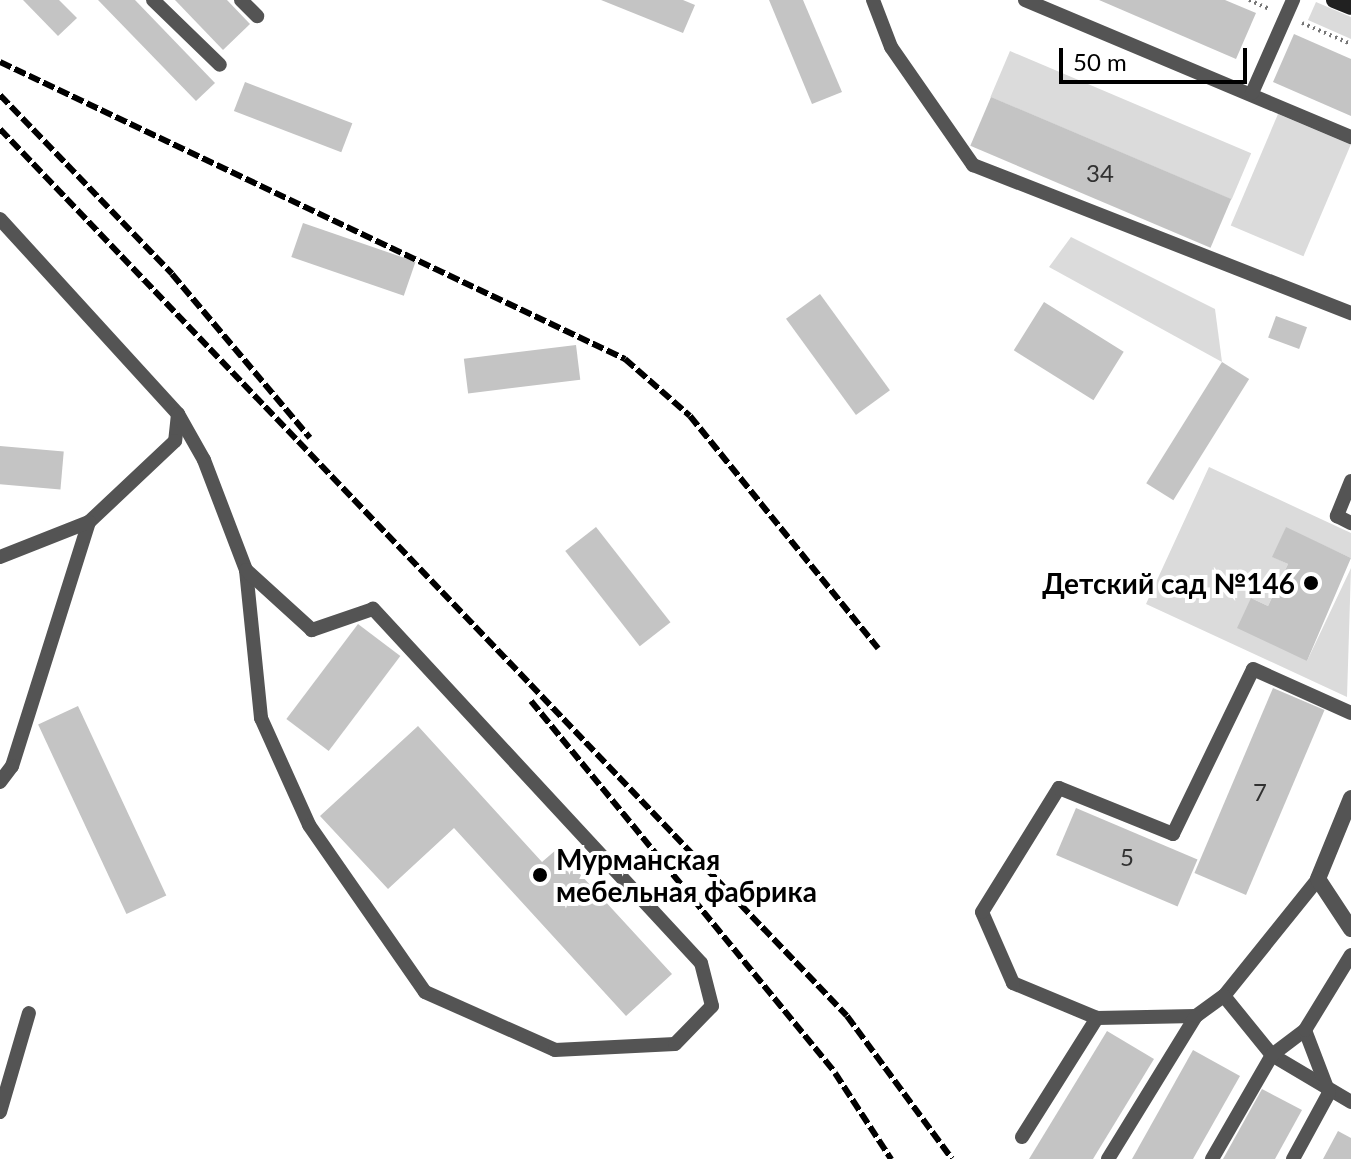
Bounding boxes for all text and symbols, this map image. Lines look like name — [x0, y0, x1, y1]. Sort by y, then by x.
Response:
scale bar — [1063, 32, 1251, 82]
text: 50 m — [1073, 47, 1127, 76]
house number: 34 — [1086, 159, 1114, 187]
place label: Детский сад №146 — [1042, 566, 1295, 600]
marker: Детский сад №146 — [1302, 574, 1320, 592]
house number: 7 — [1253, 778, 1267, 806]
place label: Мурманская мебельная фабрика — [556, 842, 817, 908]
house number: 5 — [1120, 843, 1134, 871]
marker: Мурманская мебельная фабрика — [531, 866, 549, 884]

